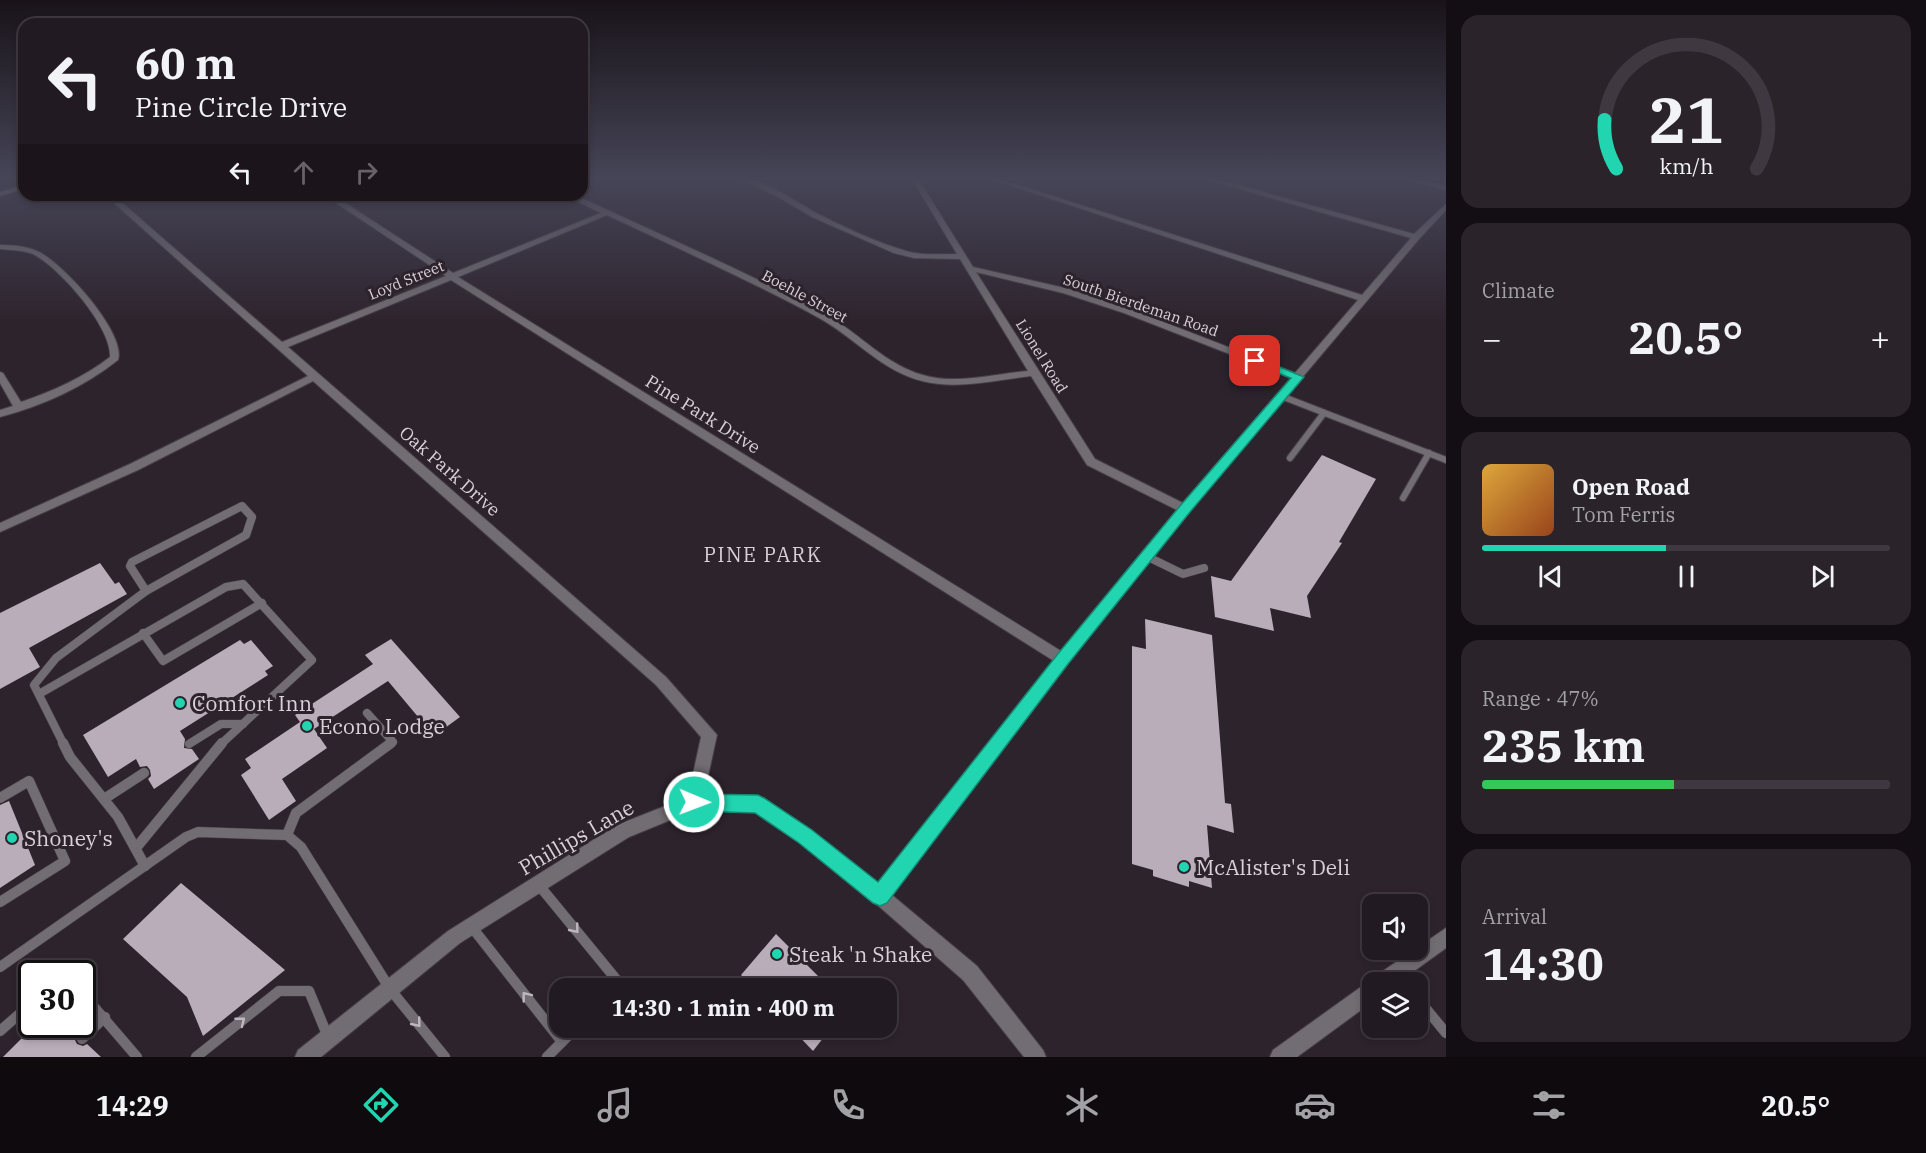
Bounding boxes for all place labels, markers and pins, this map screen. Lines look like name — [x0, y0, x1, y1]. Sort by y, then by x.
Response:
pin — [1229, 335, 1280, 386]
place label: Comfort Inn — [192, 689, 312, 717]
marker: Comfort Inn — [173, 696, 187, 710]
place label: Econo Lodge — [319, 712, 445, 740]
marker: Econo Lodge — [300, 719, 314, 733]
place label: Shoney's — [24, 824, 113, 852]
marker: Shoney's — [5, 831, 19, 845]
place label: McAlister's Deli — [1196, 853, 1350, 881]
marker: McAlister's Deli — [1177, 860, 1191, 874]
place label: Steak 'n Shake — [789, 940, 932, 968]
marker: Steak 'n Shake — [770, 947, 784, 961]

